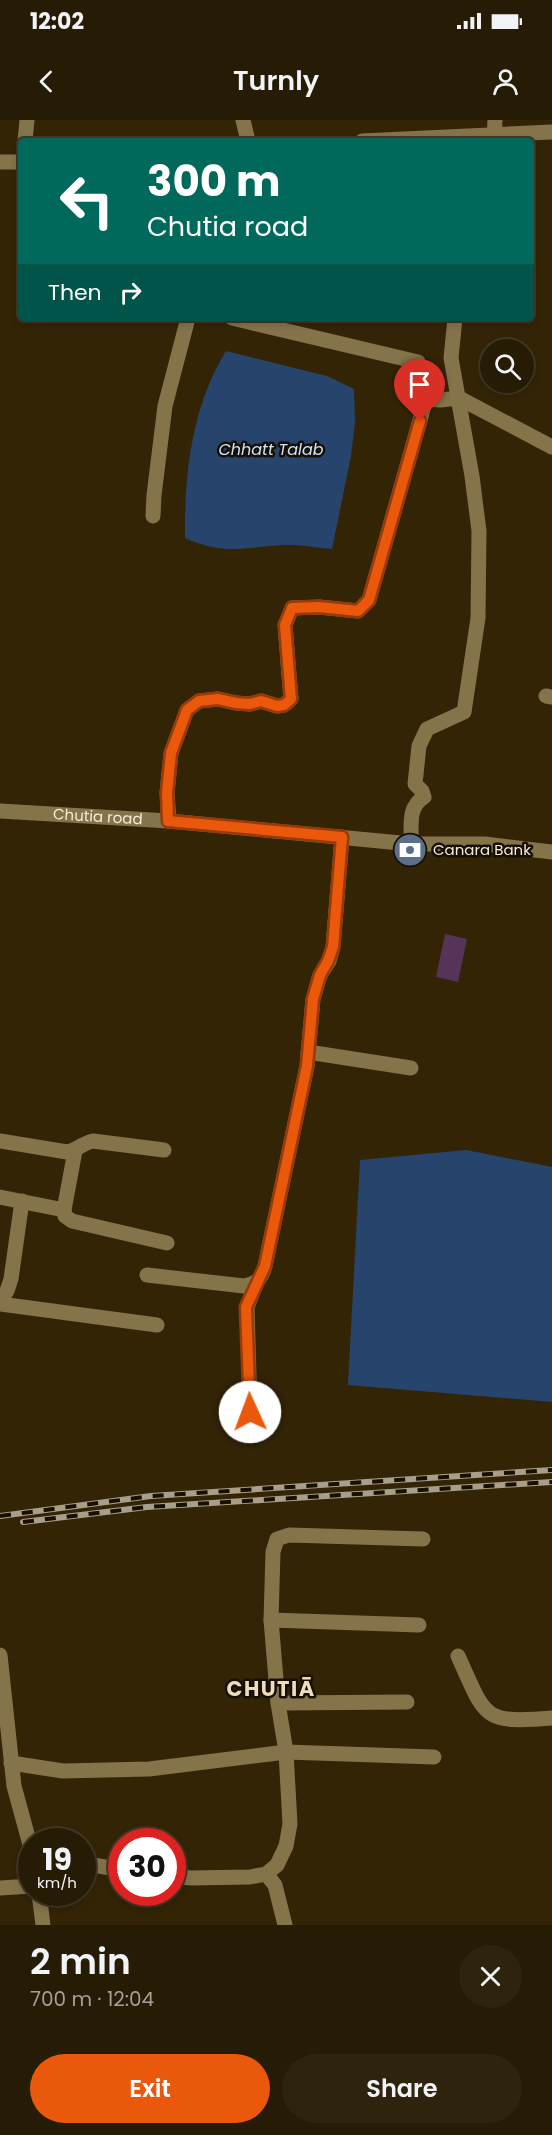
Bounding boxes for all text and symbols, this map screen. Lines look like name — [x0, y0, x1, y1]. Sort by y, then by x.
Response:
text: 12:02 — [30, 6, 84, 37]
text: Turnly — [233, 62, 319, 99]
icon: back — [30, 65, 63, 98]
icon: person — [489, 65, 522, 98]
text: 300 m — [147, 152, 281, 211]
icon: left — [48, 162, 126, 240]
text: Chutia road — [147, 208, 308, 245]
icon: right — [114, 276, 147, 309]
text: Then — [48, 277, 102, 308]
map controls — [480, 339, 534, 393]
button: search — [480, 339, 534, 393]
pin — [394, 359, 445, 421]
icon: arrive — [403, 368, 436, 401]
water label: Chhatt Talab — [218, 438, 324, 461]
street label: Chutia road — [52, 803, 143, 829]
bank icon: Canara Bank — [392, 832, 428, 868]
place label: Canara Bank — [433, 839, 531, 860]
position arrow — [218, 1380, 282, 1444]
district label: CHUTIĀ — [226, 1674, 316, 1703]
speed limit sign: 30 — [108, 1828, 186, 1906]
text: 19 — [42, 1838, 72, 1881]
text: km/h — [37, 1872, 77, 1893]
text: 2 min — [30, 1936, 131, 1987]
button: close — [459, 1945, 522, 2008]
text: 700 m · 12:04 — [30, 1985, 154, 2013]
button: Exit — [30, 2054, 270, 2123]
button: Share — [282, 2054, 522, 2123]

